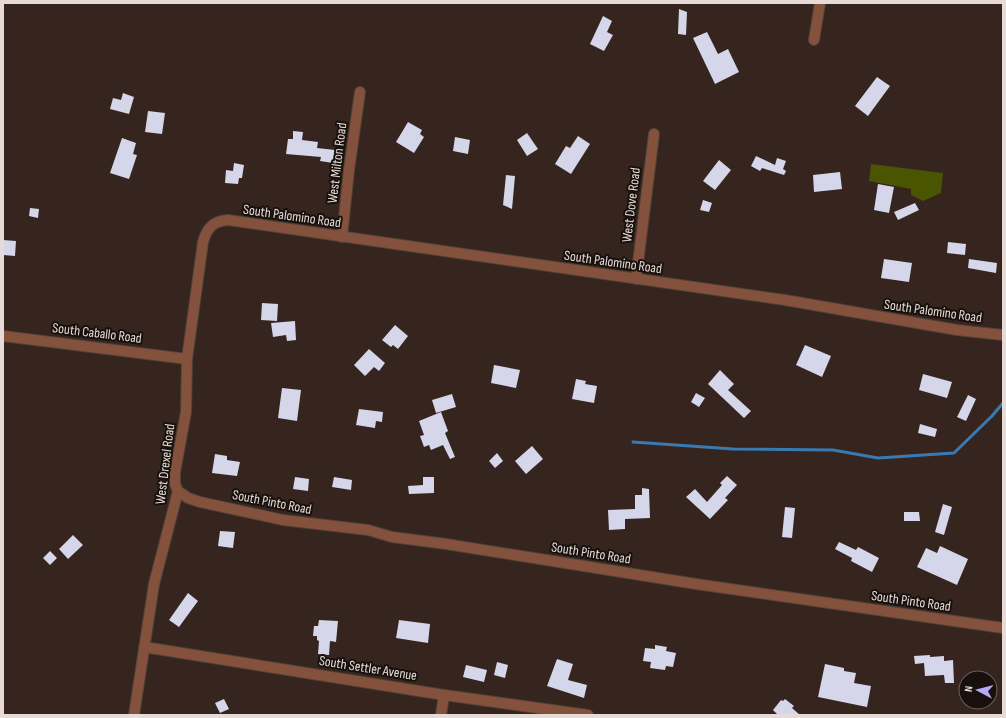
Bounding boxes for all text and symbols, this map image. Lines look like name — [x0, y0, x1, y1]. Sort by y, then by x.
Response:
street label: West Milton Road — [324, 122, 350, 204]
street label: West Dove Road — [618, 167, 644, 243]
street label: South Palomino Road — [242, 201, 342, 231]
street label: South Palomino Road — [563, 247, 663, 277]
street label: South Palomino Road — [883, 296, 983, 326]
street label: South Caballo Road — [51, 319, 143, 347]
street label: West Drexel Road — [152, 423, 178, 505]
street label: South Pinto Road — [231, 486, 313, 518]
street label: South Pinto Road — [550, 538, 632, 568]
street label: South Pinto Road — [870, 587, 952, 615]
street label: South Settler Avenue — [318, 652, 418, 684]
north arrow — [958, 670, 998, 710]
text: N — [962, 685, 975, 693]

